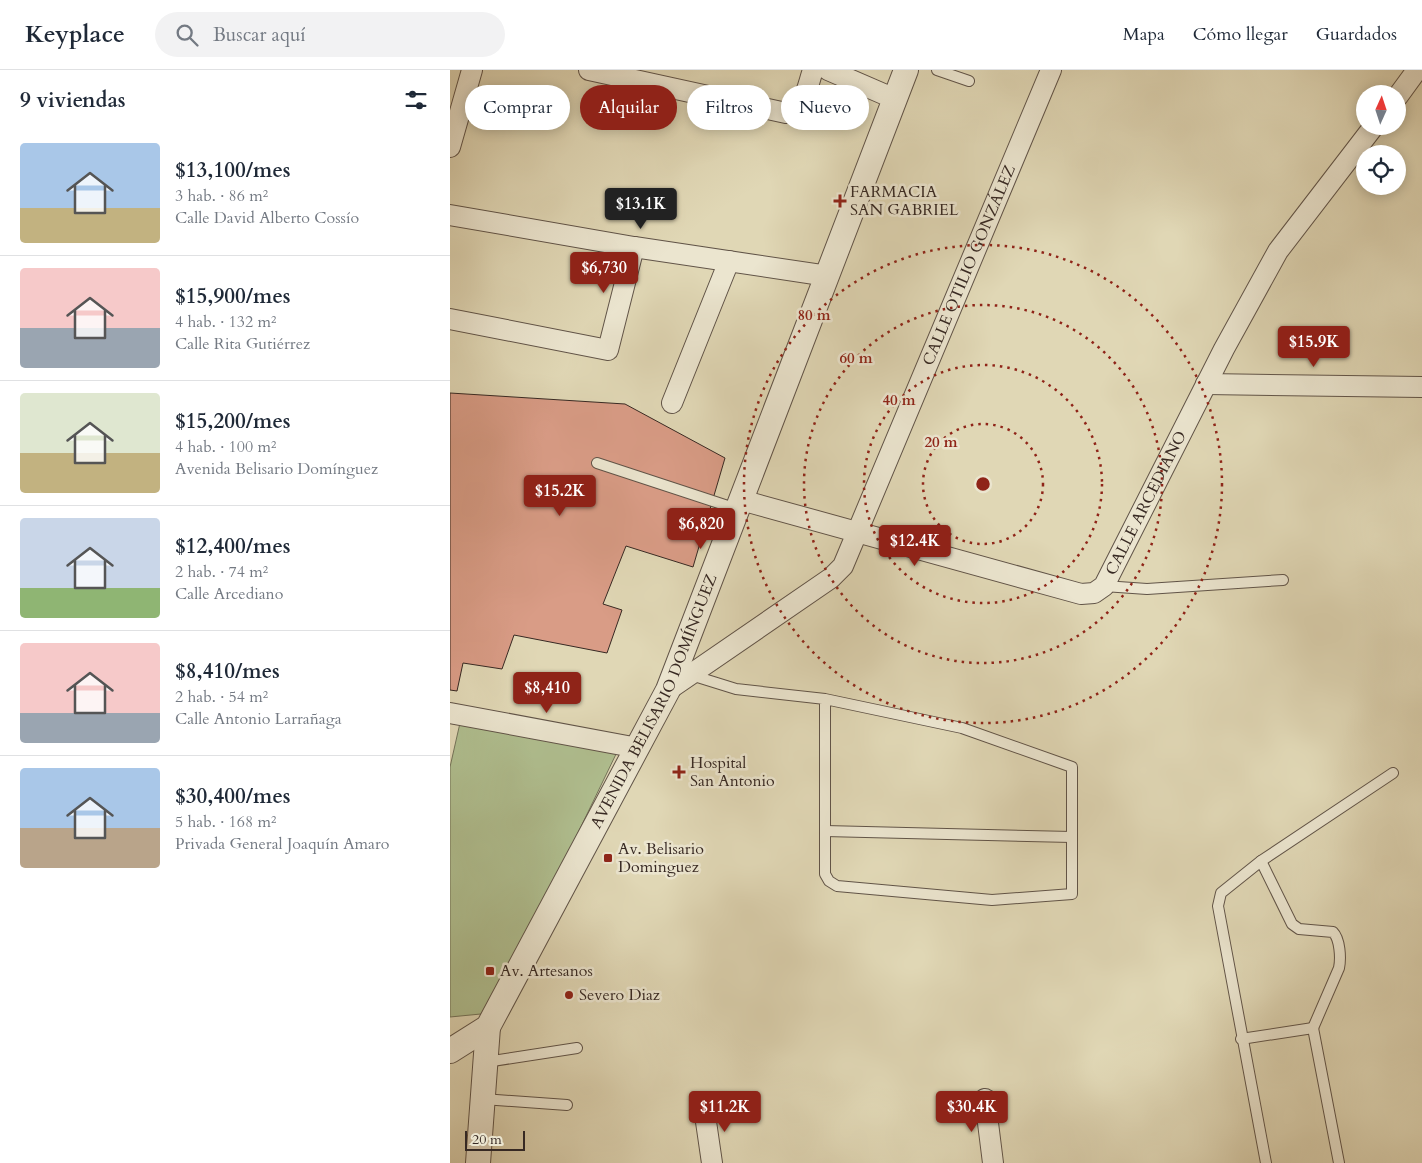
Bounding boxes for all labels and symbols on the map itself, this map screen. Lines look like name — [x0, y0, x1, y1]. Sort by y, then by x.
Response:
north arrow — [1356, 85, 1406, 135]
street label: CALLE OTILIO GONZÁLEZ — [917, 162, 1021, 369]
place label: FARMACIA SAN GABRIEL — [850, 181, 959, 221]
pin: $13.1K — [600, 188, 682, 230]
marker: FARMACIA SAN GABRIEL — [834, 195, 846, 207]
pin: $6,730 — [563, 252, 645, 294]
text: 80 m — [797, 305, 831, 325]
pin: $15.9K — [1273, 326, 1355, 368]
text: 60 m — [839, 348, 873, 368]
text: 40 m — [882, 390, 916, 410]
street label: CALLE ARCEDIANO — [1100, 427, 1192, 579]
text: 20 m — [924, 432, 958, 452]
pin: $15.2K — [519, 474, 601, 517]
centre of rings — [974, 475, 992, 493]
pin: $6,820 — [660, 508, 742, 550]
pin: $12.4K — [874, 524, 956, 567]
street label: AVENIDA BELISARIO DOMÍNGUEZ — [585, 571, 723, 832]
pin: $8,410 — [506, 672, 588, 714]
place label: Hospital San Antonio — [690, 752, 775, 792]
marker: Hospital San Antonio — [672, 765, 686, 779]
place label: Av. Belisario Dominguez — [618, 838, 704, 878]
marker: Av. Belisario Dominguez — [602, 852, 614, 864]
place label: Av. Artesanos — [500, 960, 593, 982]
marker: Av. Artesanos — [484, 965, 496, 977]
place label: Severo Diaz — [579, 984, 660, 1006]
marker: Severo Diaz — [563, 989, 575, 1001]
pin: $11.2K — [684, 1090, 766, 1133]
pin: $30.4K — [931, 1090, 1013, 1133]
scale bar — [465, 1128, 525, 1151]

